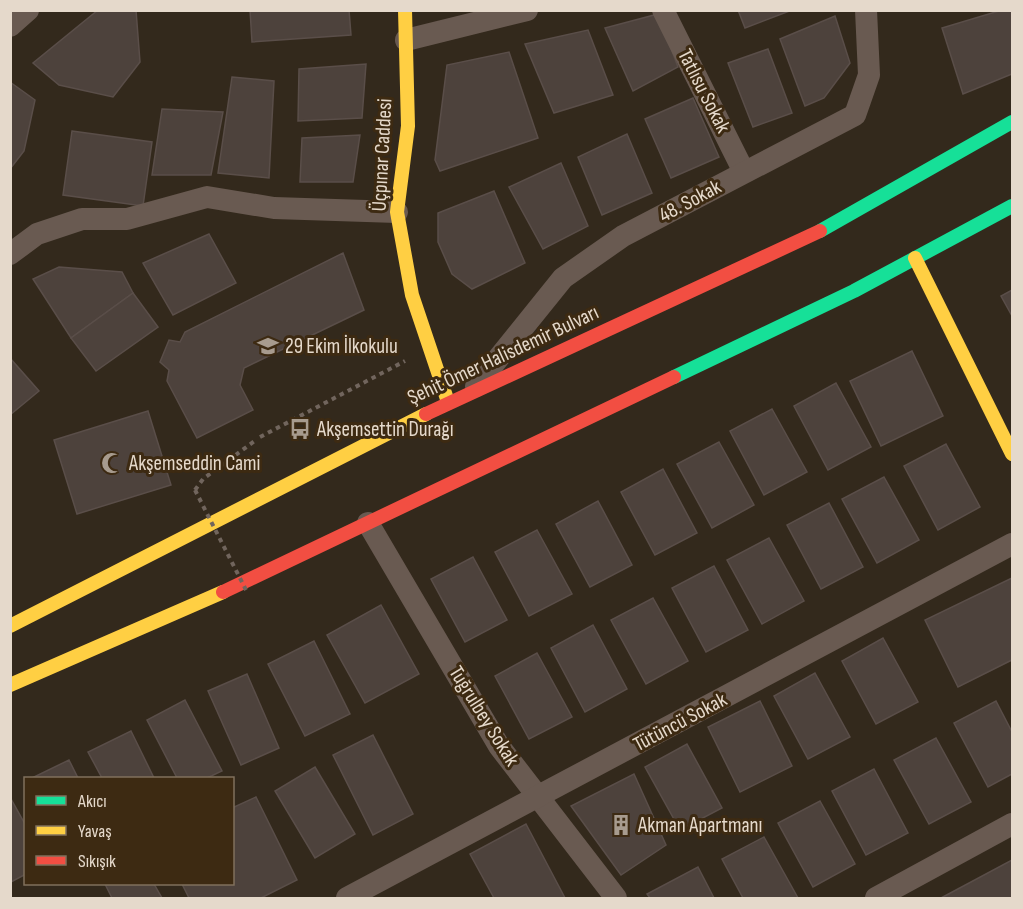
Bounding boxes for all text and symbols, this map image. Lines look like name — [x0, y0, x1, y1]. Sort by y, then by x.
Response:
street label: Tatlısu Sokak — [672, 45, 736, 137]
street label: Üçpınar Caddesi — [367, 98, 397, 212]
street label: 48. Sokak — [655, 174, 725, 228]
street label: Şehit Ömer Halisdemir Bulvarı — [403, 300, 603, 410]
school or university icon: 29 Ekim İlkokulu — [256, 334, 280, 358]
place label: 29 Ekim İlkokulu — [285, 334, 398, 359]
bus stop icon: Akşemsettin Durağı — [288, 417, 312, 441]
place label: Akşemsettin Durağı — [316, 417, 454, 442]
mosque icon: Akşemseddin Cami — [100, 451, 124, 475]
place label: Akşemseddin Cami — [128, 451, 260, 476]
street label: Tuğrulbey Sokak — [443, 661, 525, 771]
street label: Tütüncü Sokak — [629, 687, 731, 757]
legend — [24, 777, 234, 885]
text: Akıcı — [77, 791, 107, 812]
building icon: Akman Apartmanı — [609, 813, 633, 837]
place label: Akman Apartmanı — [637, 813, 762, 838]
text: Yavaş — [78, 821, 112, 842]
text: Sıkışık — [78, 851, 116, 872]

